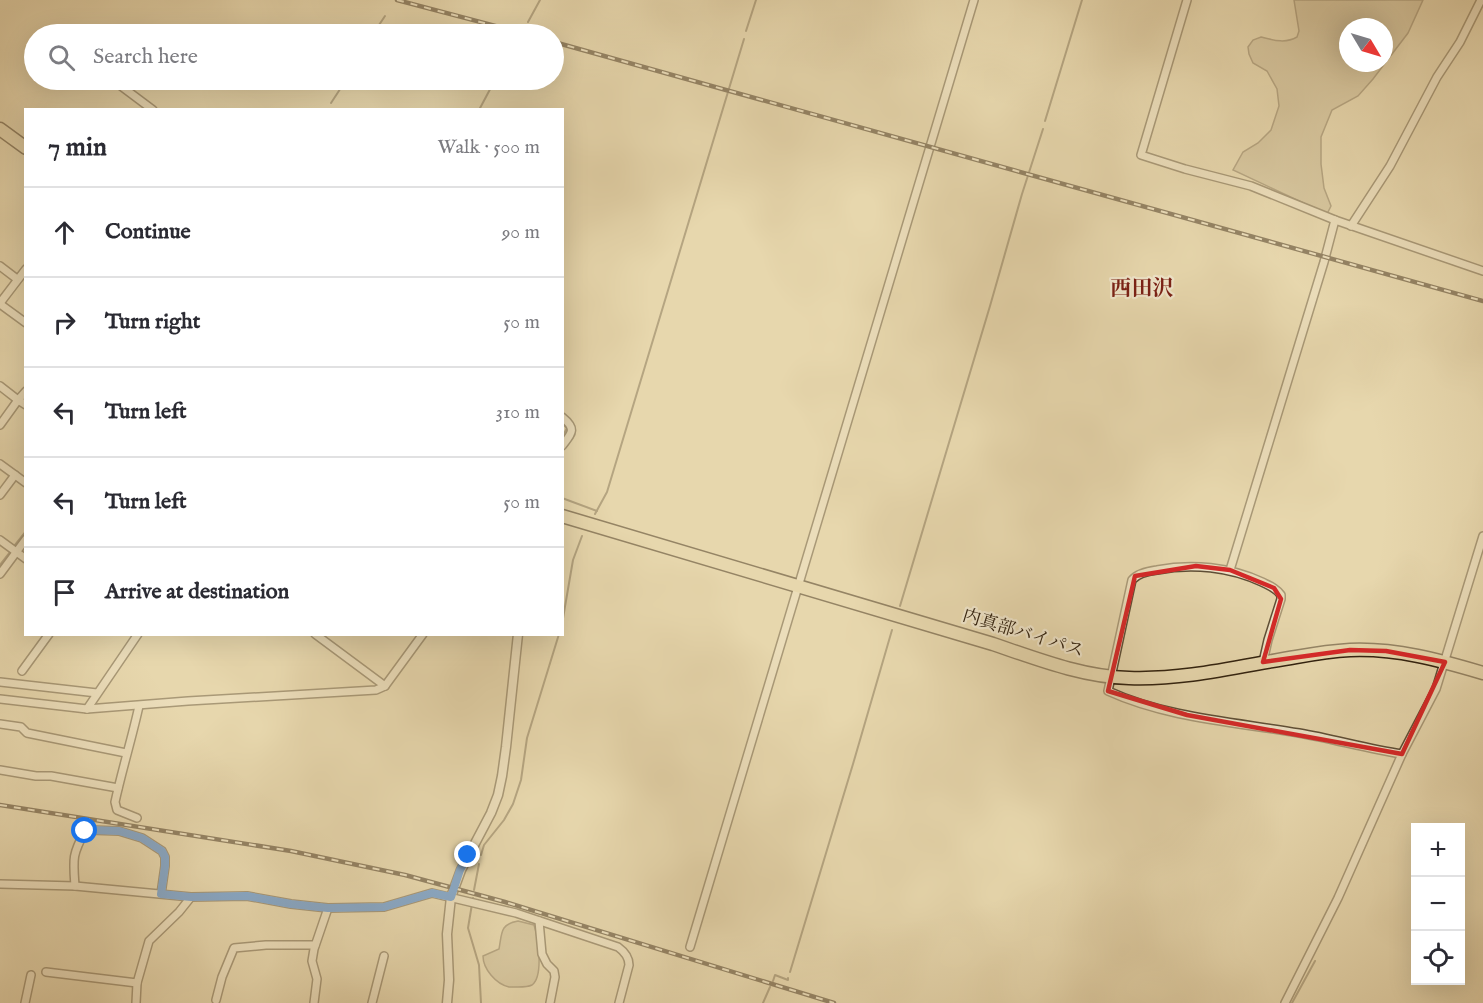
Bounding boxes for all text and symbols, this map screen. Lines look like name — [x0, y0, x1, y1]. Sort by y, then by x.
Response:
north arrow — [1339, 18, 1393, 72]
search box — [24, 24, 564, 90]
icon: search — [45, 41, 78, 74]
text: Search here — [93, 43, 198, 71]
text: 7 min — [48, 131, 107, 164]
text: Walk · 500 m — [438, 135, 540, 160]
icon: ahead — [48, 216, 81, 249]
text: Continue — [105, 218, 191, 246]
text: 90 m — [502, 220, 540, 245]
district label: 西田沢 — [1111, 276, 1174, 303]
icon: right — [48, 306, 81, 339]
text: Turn right — [105, 308, 200, 336]
text: 50 m — [503, 310, 540, 335]
icon: left — [48, 396, 81, 429]
text: Turn left — [105, 398, 187, 426]
text: 310 m — [496, 400, 540, 425]
icon: left — [48, 486, 81, 519]
text: Turn left — [105, 488, 187, 516]
text: 50 m — [503, 490, 540, 515]
icon: arrive — [48, 576, 81, 609]
text: Arrive at destination — [105, 578, 289, 606]
street label: 内真部バイパス — [960, 605, 1086, 663]
route start — [71, 817, 97, 843]
map controls — [1411, 823, 1465, 985]
button: + — [1411, 823, 1465, 877]
route end — [454, 841, 480, 867]
button: − — [1411, 877, 1465, 931]
button: locate — [1411, 931, 1465, 985]

